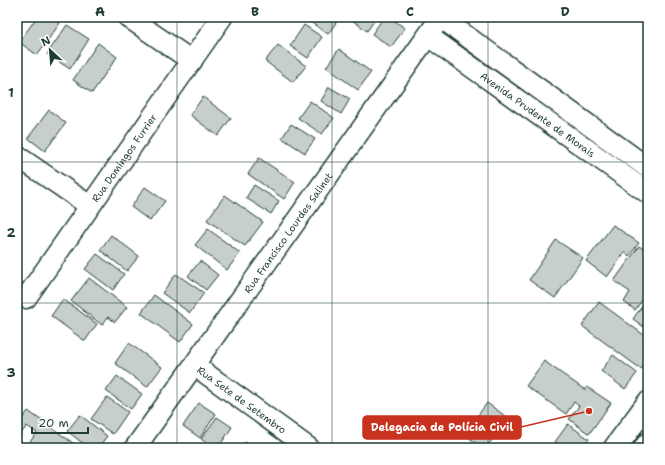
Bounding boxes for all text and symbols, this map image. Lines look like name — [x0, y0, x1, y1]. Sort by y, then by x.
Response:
text: A — [95, 3, 105, 20]
text: B — [251, 3, 259, 20]
text: C — [406, 3, 414, 20]
text: D — [560, 3, 570, 20]
north arrow — [30, 30, 70, 70]
text: N — [39, 33, 53, 50]
street label: Avenida Prudente de Morais — [478, 69, 598, 160]
text: 1 — [8, 84, 14, 101]
street label: Rua Domingos Furrier — [88, 111, 159, 205]
street label: Rua Francisco Lourdes Salinet — [241, 170, 335, 296]
text: 2 — [6, 224, 16, 241]
street label: Rua Sete de Setembro — [195, 363, 289, 436]
text: 3 — [6, 364, 16, 381]
scale bar — [32, 409, 88, 435]
text: 20 m — [38, 415, 69, 431]
callout: Delegacia de Polícia Civil — [363, 416, 521, 439]
text: Delegacia de Polícia Civil — [371, 420, 513, 435]

